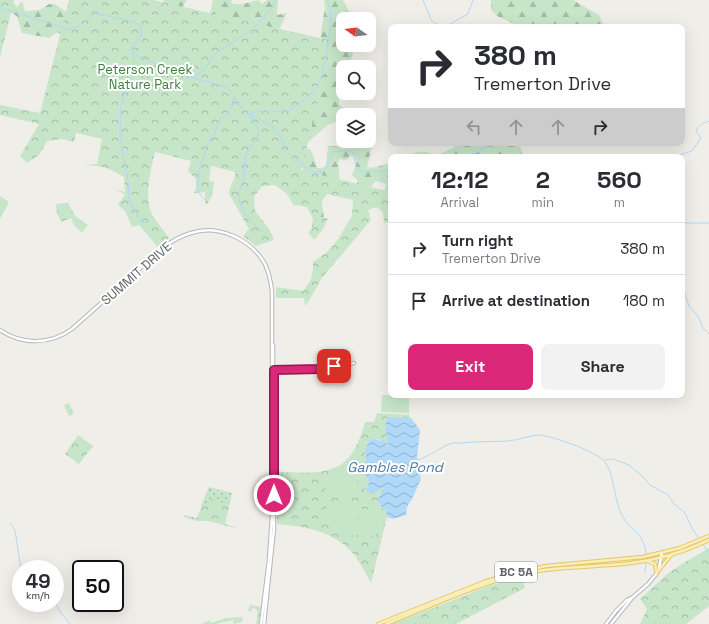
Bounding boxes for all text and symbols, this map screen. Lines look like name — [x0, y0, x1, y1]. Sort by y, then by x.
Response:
north arrow — [336, 12, 376, 52]
map controls — [336, 12, 376, 148]
text: 380 m — [474, 37, 557, 73]
icon: right — [408, 40, 460, 92]
button: search — [336, 60, 376, 100]
park label: Peterson Creek Nature Park — [98, 61, 192, 93]
text: Tremerton Drive — [474, 72, 611, 95]
button: layers — [336, 108, 376, 148]
icon: left — [463, 116, 485, 138]
icon: ahead — [505, 116, 527, 138]
icon: ahead — [547, 116, 569, 138]
icon: right — [589, 116, 611, 138]
text: 12:12 — [431, 164, 488, 195]
text: 2 — [536, 164, 550, 195]
text: 560 — [597, 164, 642, 195]
text: Arrival — [440, 194, 479, 211]
text: min — [532, 194, 554, 211]
text: m — [614, 194, 625, 211]
text: Turn right — [442, 231, 513, 250]
street label: SUMMIT DRIVE — [97, 238, 175, 309]
icon: right — [408, 238, 430, 260]
text: 380 m — [620, 239, 665, 258]
text: Tremerton Drive — [442, 250, 541, 267]
icon: arrive — [408, 290, 430, 312]
text: Arrive at destination — [442, 291, 590, 310]
text: 180 m — [623, 291, 665, 310]
button: Exit — [408, 344, 533, 390]
button: Share — [541, 344, 665, 390]
pin — [317, 349, 351, 383]
icon: arrive — [323, 355, 345, 377]
water label: Gambles Pond — [347, 458, 445, 476]
position arrow — [253, 474, 295, 516]
speed limit sign: 50 — [72, 560, 124, 612]
road number: BC 5A — [495, 562, 537, 582]
text: 49 — [25, 568, 51, 594]
text: km/h — [26, 589, 50, 602]

